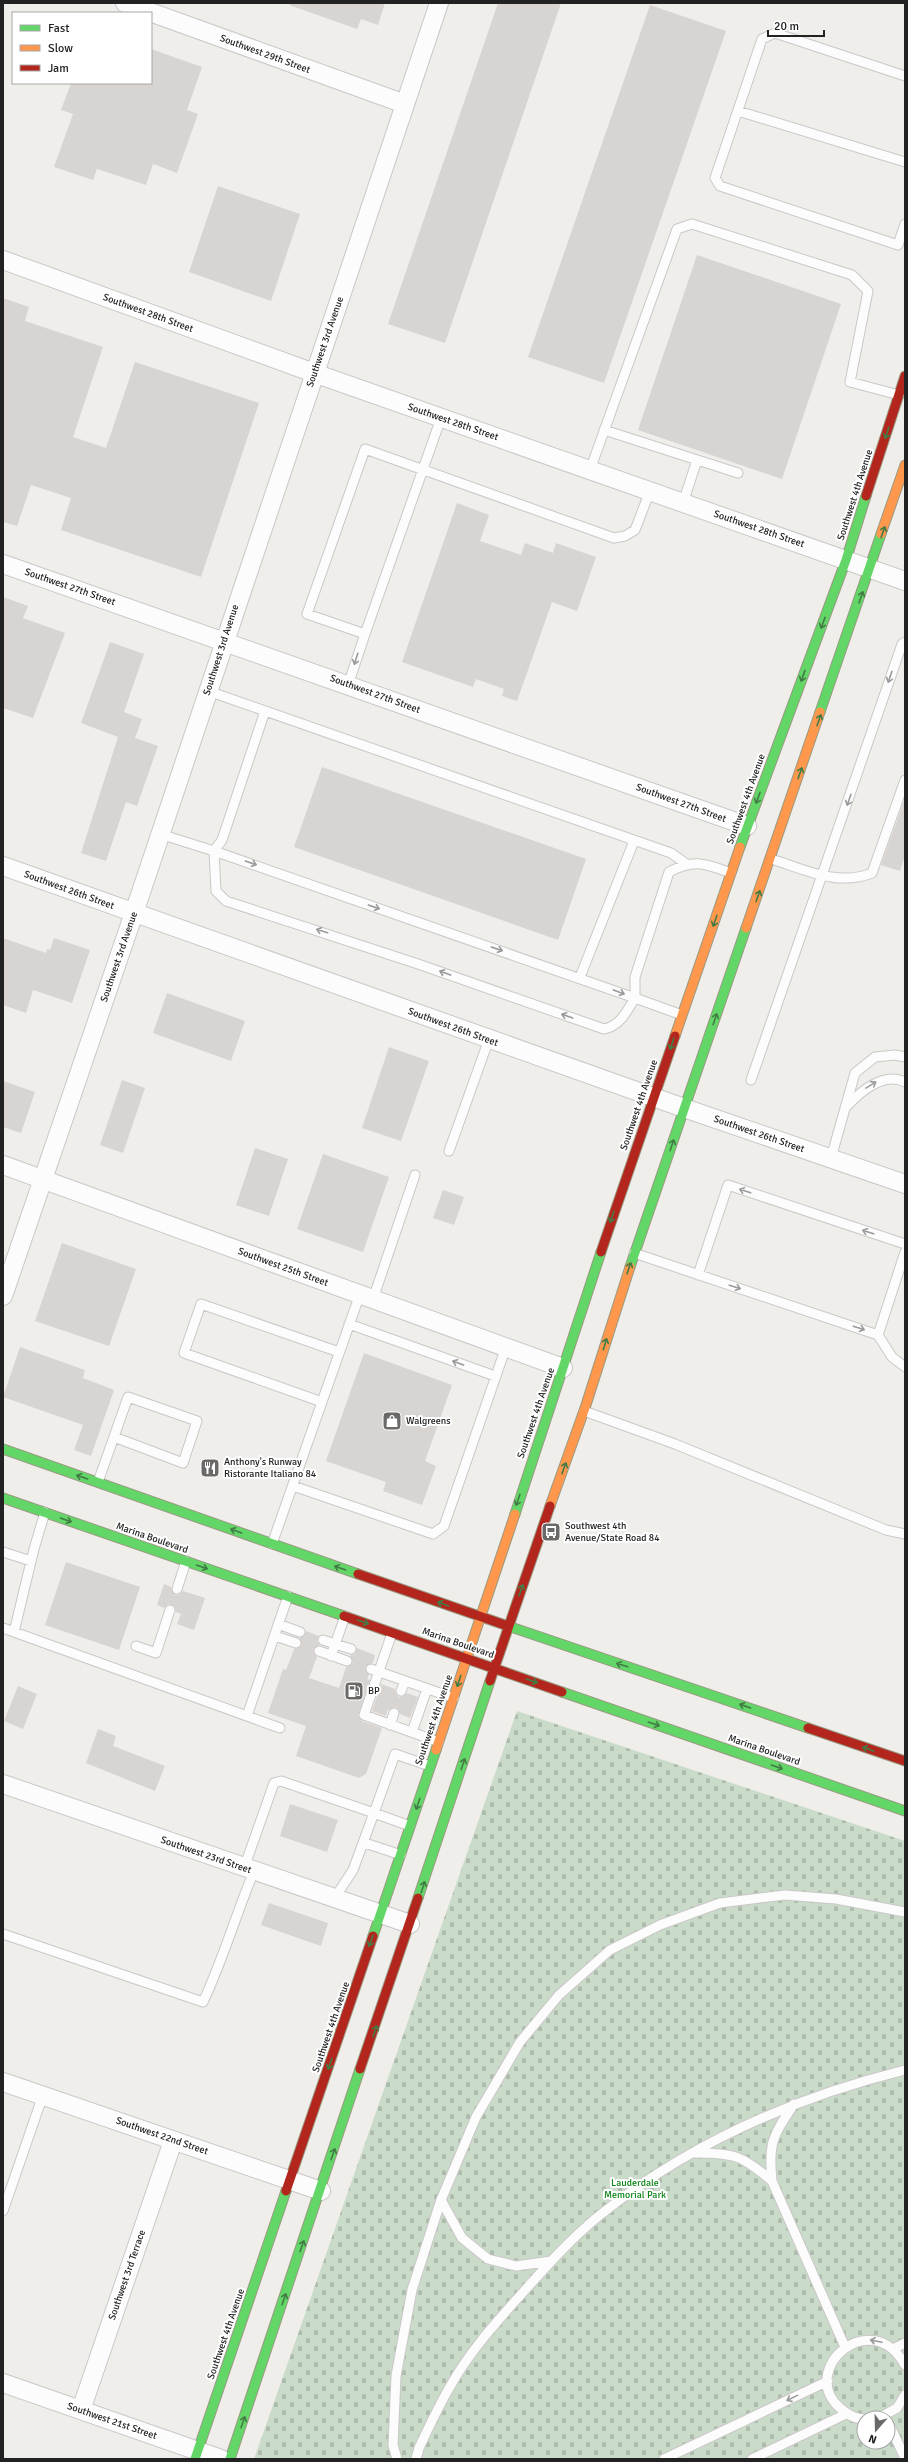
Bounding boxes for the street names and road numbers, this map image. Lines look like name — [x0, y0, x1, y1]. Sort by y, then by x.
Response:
street label: Southwest 29th Street — [218, 32, 312, 76]
street label: Southwest 28th Street — [101, 291, 195, 335]
street label: Southwest 3rd Avenue — [304, 295, 346, 389]
street label: Southwest 28th Street — [406, 401, 500, 443]
street label: Southwest 4th Avenue — [835, 448, 875, 542]
street label: Southwest 28th Street — [712, 508, 806, 550]
street label: Southwest 27th Street — [23, 566, 117, 608]
street label: Southwest 3rd Avenue — [201, 603, 241, 697]
street label: Southwest 27th Street — [328, 672, 422, 716]
street label: Southwest 4th Avenue — [724, 752, 768, 846]
street label: Southwest 27th Street — [634, 781, 728, 825]
street label: Southwest 26th Street — [22, 868, 116, 912]
street label: Southwest 3rd Avenue — [98, 910, 140, 1004]
street label: Southwest 26th Street — [406, 1005, 500, 1049]
street label: Southwest 4th Avenue — [618, 1058, 660, 1152]
street label: Southwest 26th Street — [712, 1113, 806, 1155]
street label: Southwest 25th Street — [236, 1245, 330, 1289]
street label: Southwest 4th Avenue — [515, 1366, 557, 1460]
street label: Marina Boulevard — [114, 1520, 190, 1556]
street label: Marina Boulevard — [420, 1625, 496, 1661]
street label: Southwest 4th Avenue — [413, 1673, 455, 1767]
street label: Marina Boulevard — [726, 1732, 802, 1768]
street label: Southwest 23rd Street — [159, 1834, 253, 1876]
street label: Southwest 4th Avenue — [310, 1980, 352, 2074]
street label: Southwest 22nd Street — [114, 2115, 210, 2158]
street label: Southwest 3rd Terrace — [106, 2228, 148, 2322]
street label: Southwest 4th Avenue — [205, 2287, 247, 2381]
street label: Southwest 21st Street — [66, 2400, 159, 2442]

